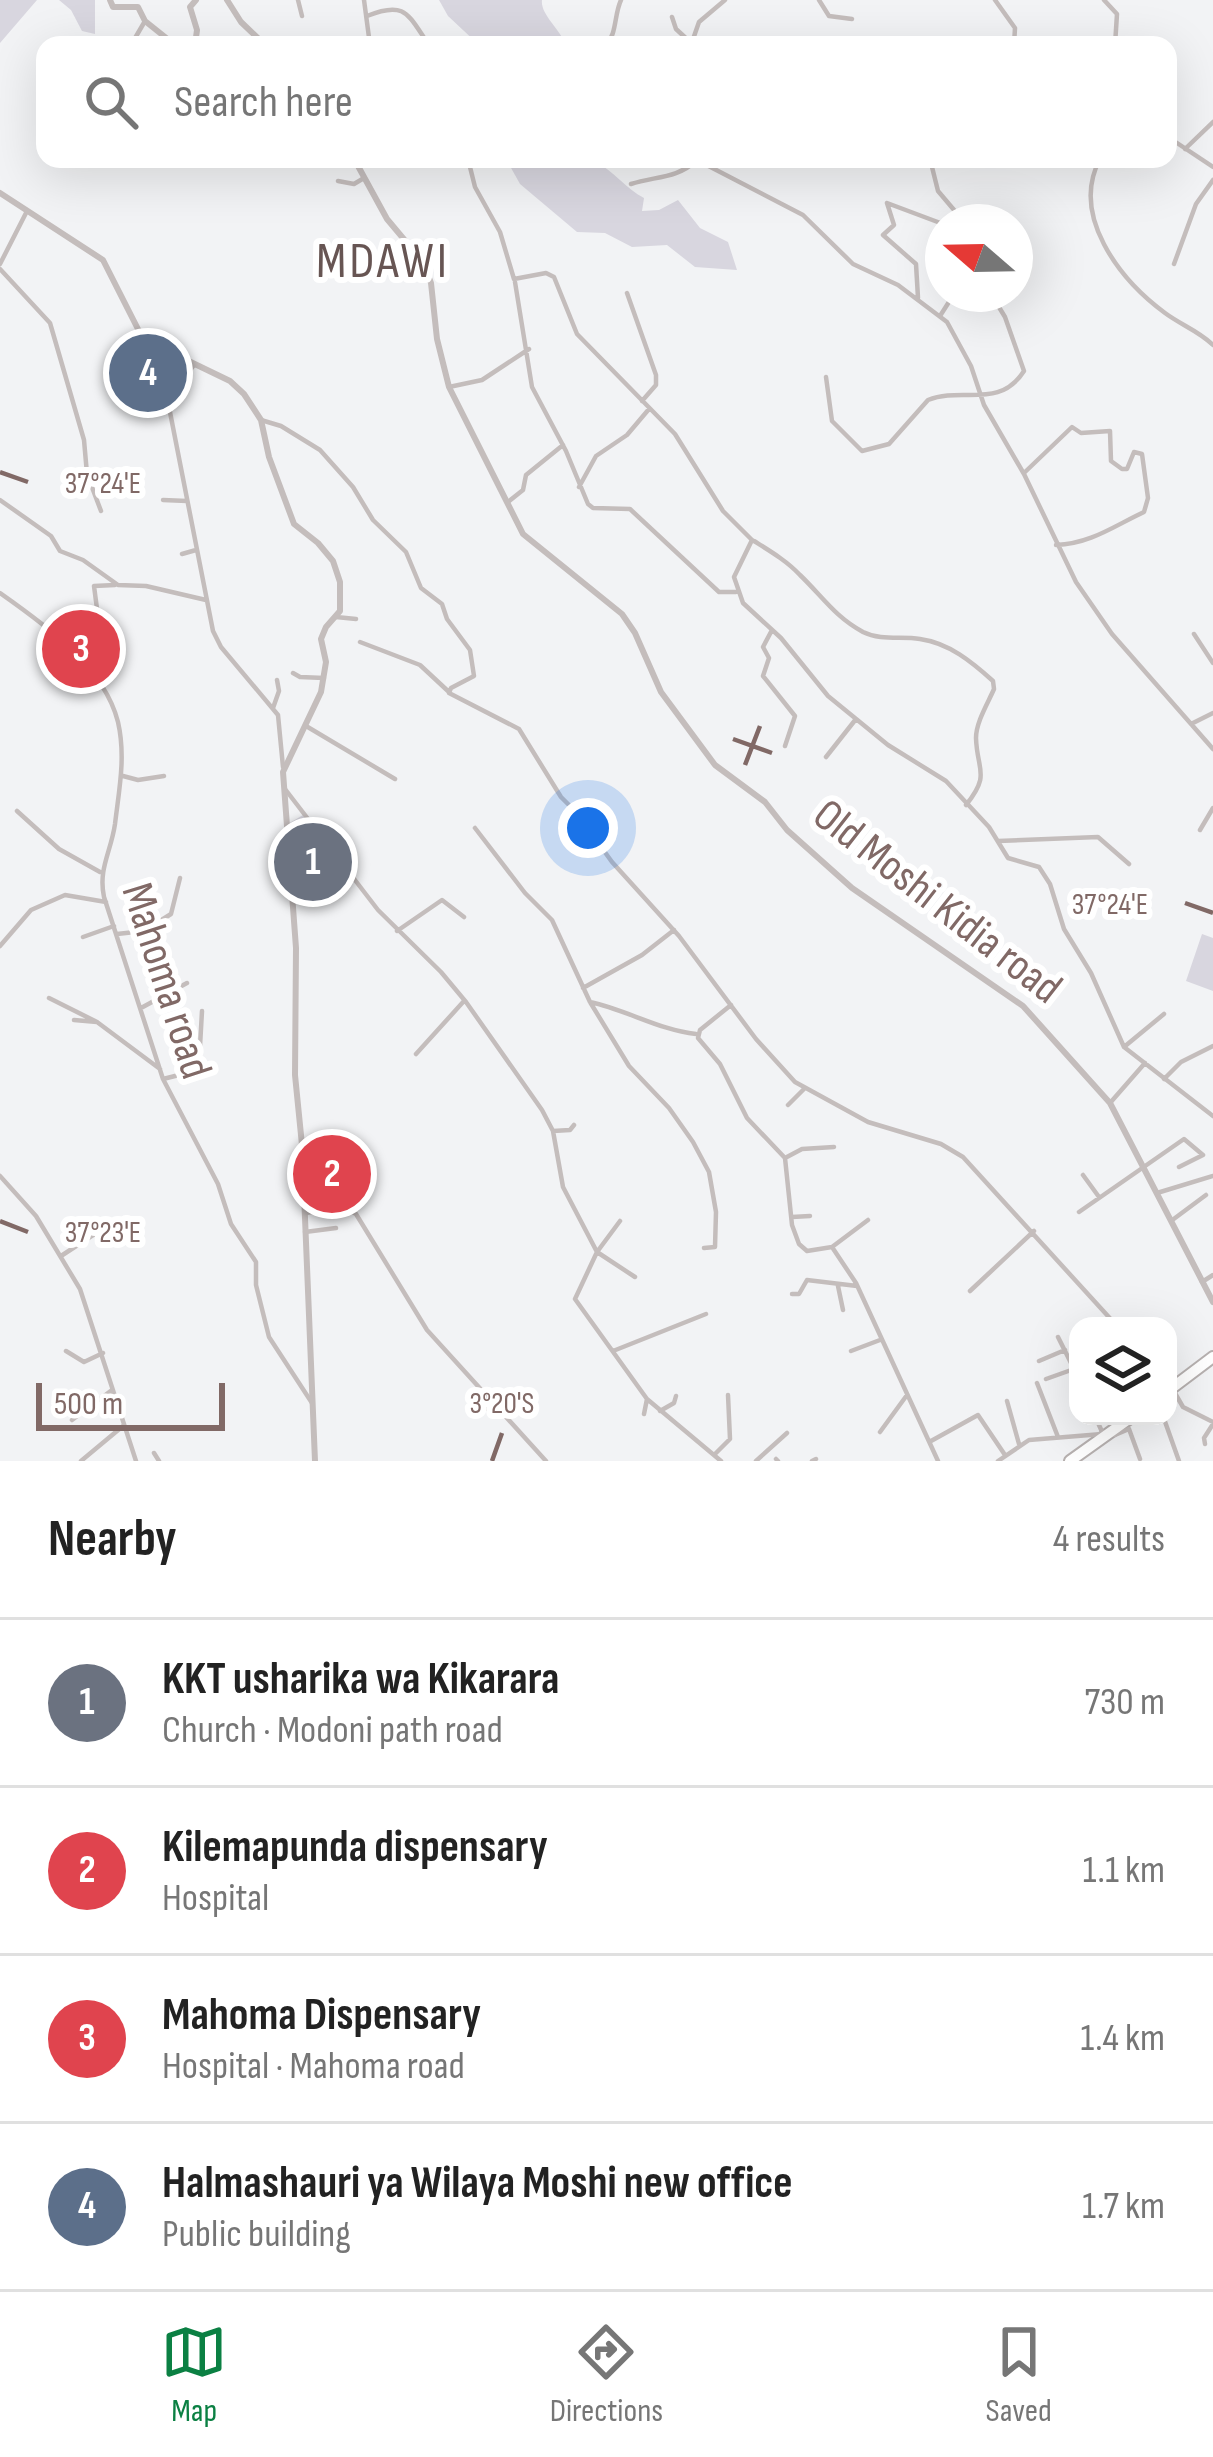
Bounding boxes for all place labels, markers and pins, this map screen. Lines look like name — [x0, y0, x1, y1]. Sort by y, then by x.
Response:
pin: 4 — [109, 328, 187, 418]
pin: 3 — [42, 604, 120, 694]
pin: 1 — [274, 817, 352, 907]
pin: 2 — [293, 1129, 371, 1219]

